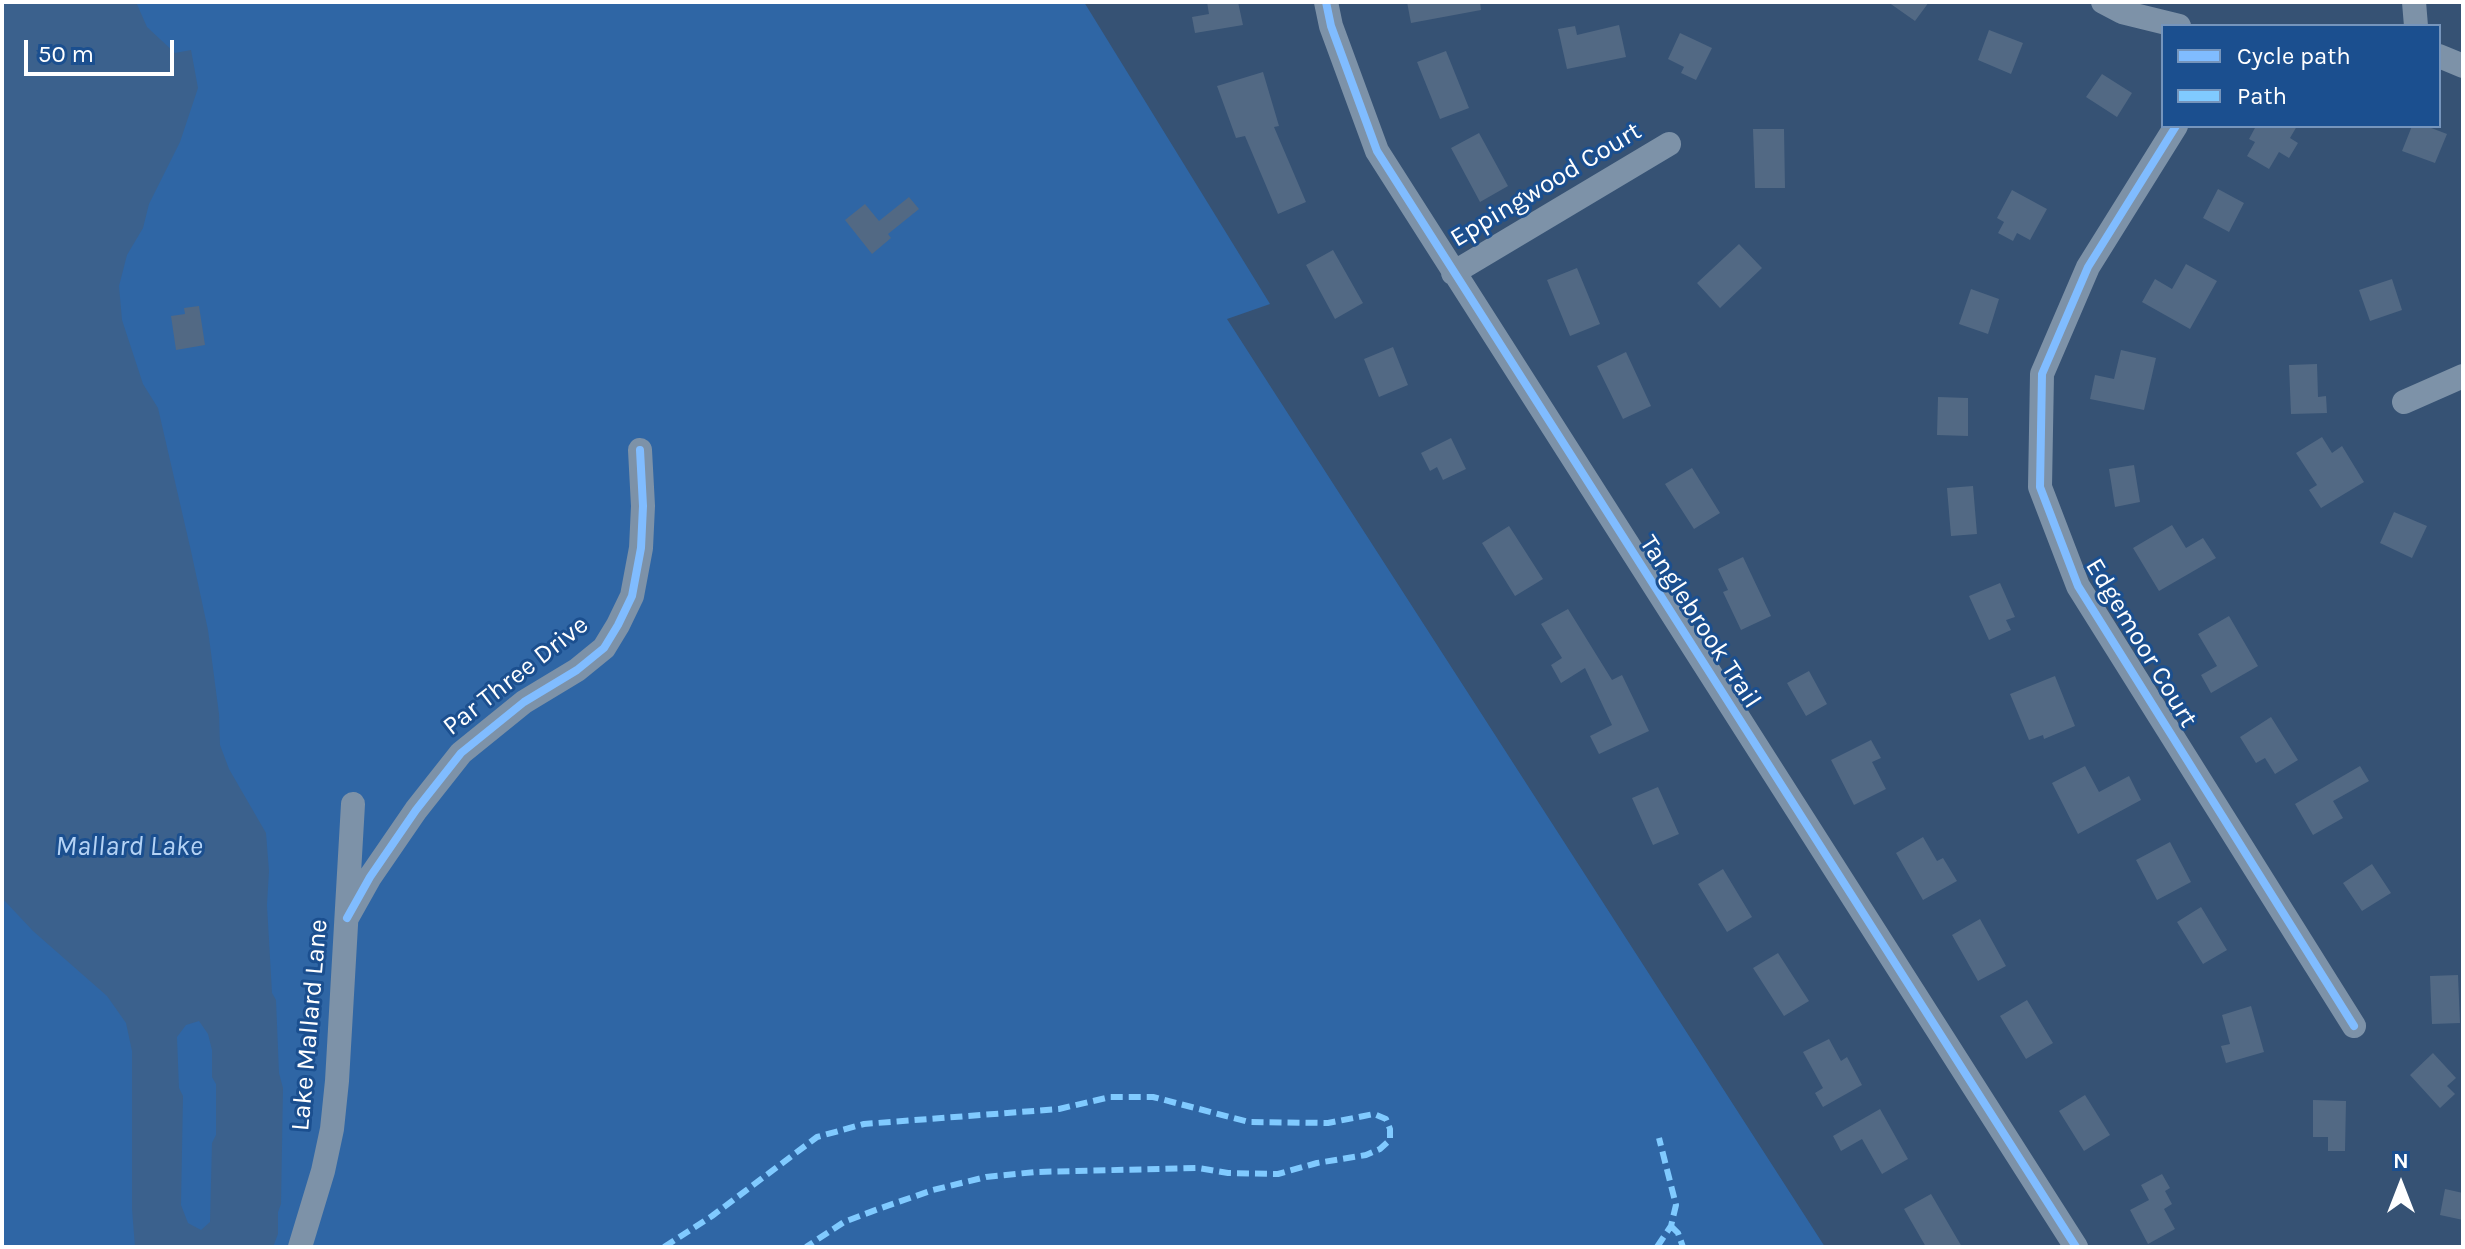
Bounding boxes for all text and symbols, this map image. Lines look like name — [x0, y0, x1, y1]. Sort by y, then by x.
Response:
scale bar — [28, 24, 178, 74]
legend — [2161, 24, 2441, 128]
text: 50 m — [38, 40, 94, 68]
text: Cycle path — [2237, 42, 2351, 70]
text: Path — [2237, 82, 2287, 110]
street label: Eppingwood Court — [1445, 116, 1647, 254]
street label: Tanglebrook Trail — [1632, 530, 1768, 714]
street label: Edgemoor Court — [2078, 553, 2204, 733]
street label: Par Three Drive — [437, 610, 595, 742]
water label: Mallard Lake — [55, 830, 203, 864]
street label: Lake Mallard Lane — [285, 918, 335, 1132]
north arrow — [2361, 1145, 2441, 1225]
text: N — [2393, 1148, 2409, 1174]

